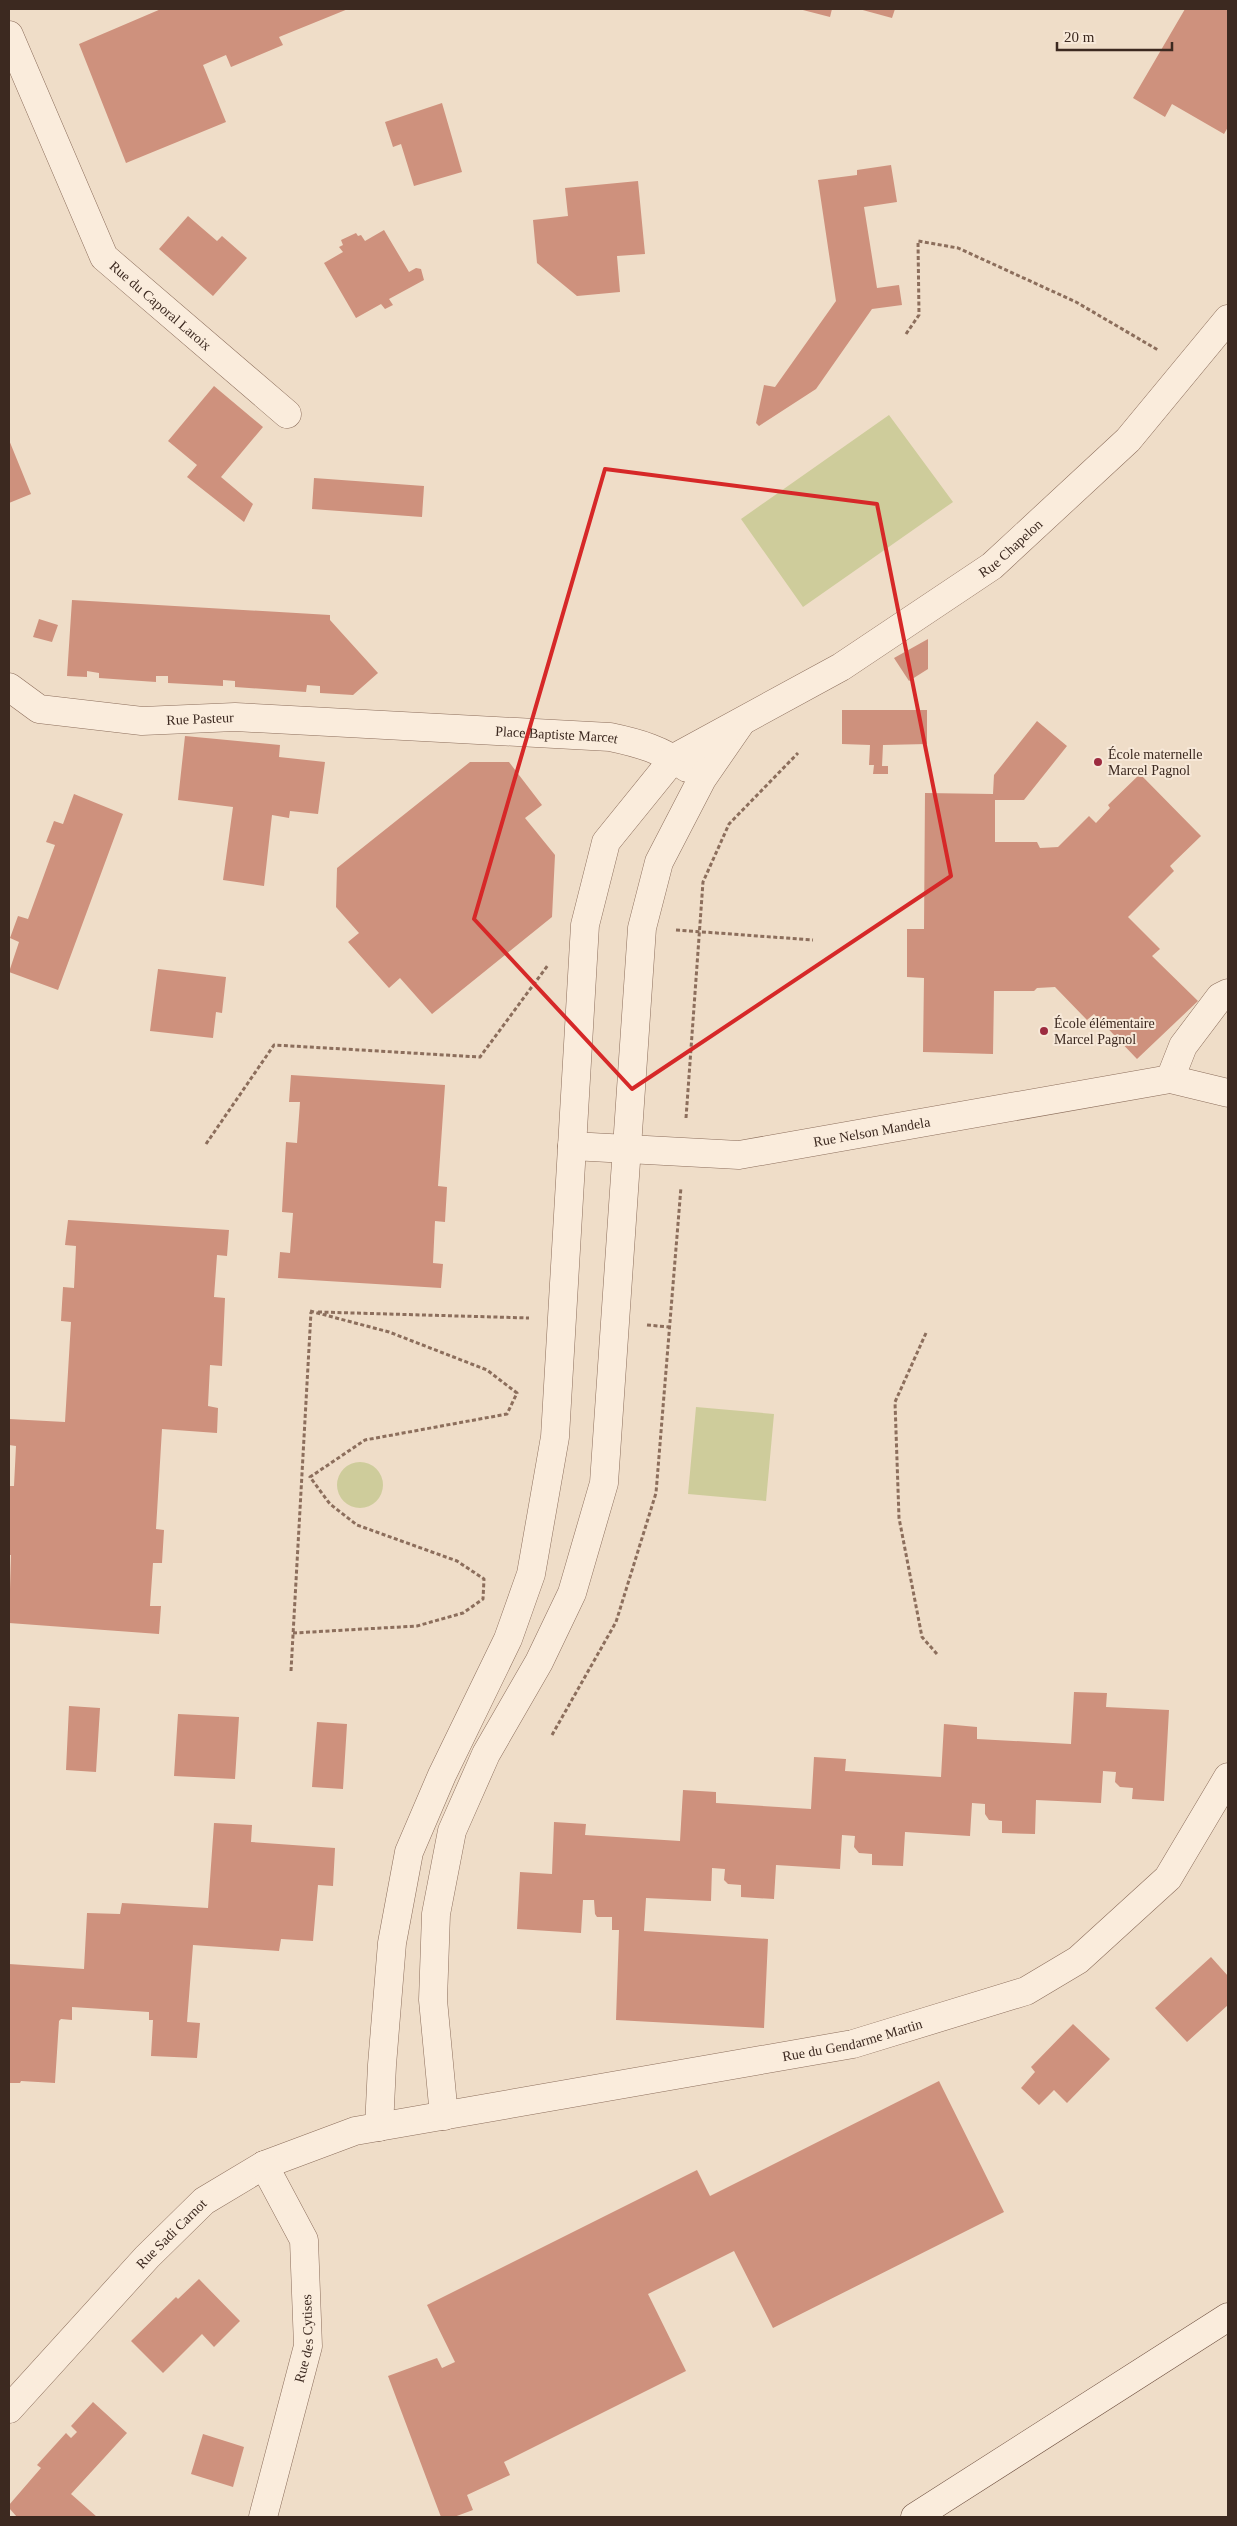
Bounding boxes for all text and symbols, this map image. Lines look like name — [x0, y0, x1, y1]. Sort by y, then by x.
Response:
scale bar — [1057, 20, 1172, 52]
text: 20 m — [1064, 29, 1095, 45]
street label: Rue du Caporal Laroix — [106, 258, 214, 354]
street label: Rue Chapelon — [976, 516, 1045, 581]
street label: Rue Pasteur — [166, 710, 234, 728]
street label: Place Baptiste Marcet — [495, 724, 620, 747]
place label: École maternelle Marcel Pagnol — [1108, 746, 1202, 778]
marker: École maternelle Marcel Pagnol — [1092, 756, 1104, 768]
place label: École élémentaire Marcel Pagnol — [1054, 1015, 1155, 1047]
marker: École élémentaire Marcel Pagnol — [1038, 1025, 1050, 1037]
street label: Rue Nelson Mandela — [812, 1114, 932, 1150]
street label: Rue du Gendarme Martin — [781, 2016, 924, 2064]
street label: Rue Sadi Carnot — [133, 2196, 210, 2272]
street label: Rue des Cytises — [292, 2294, 316, 2384]

